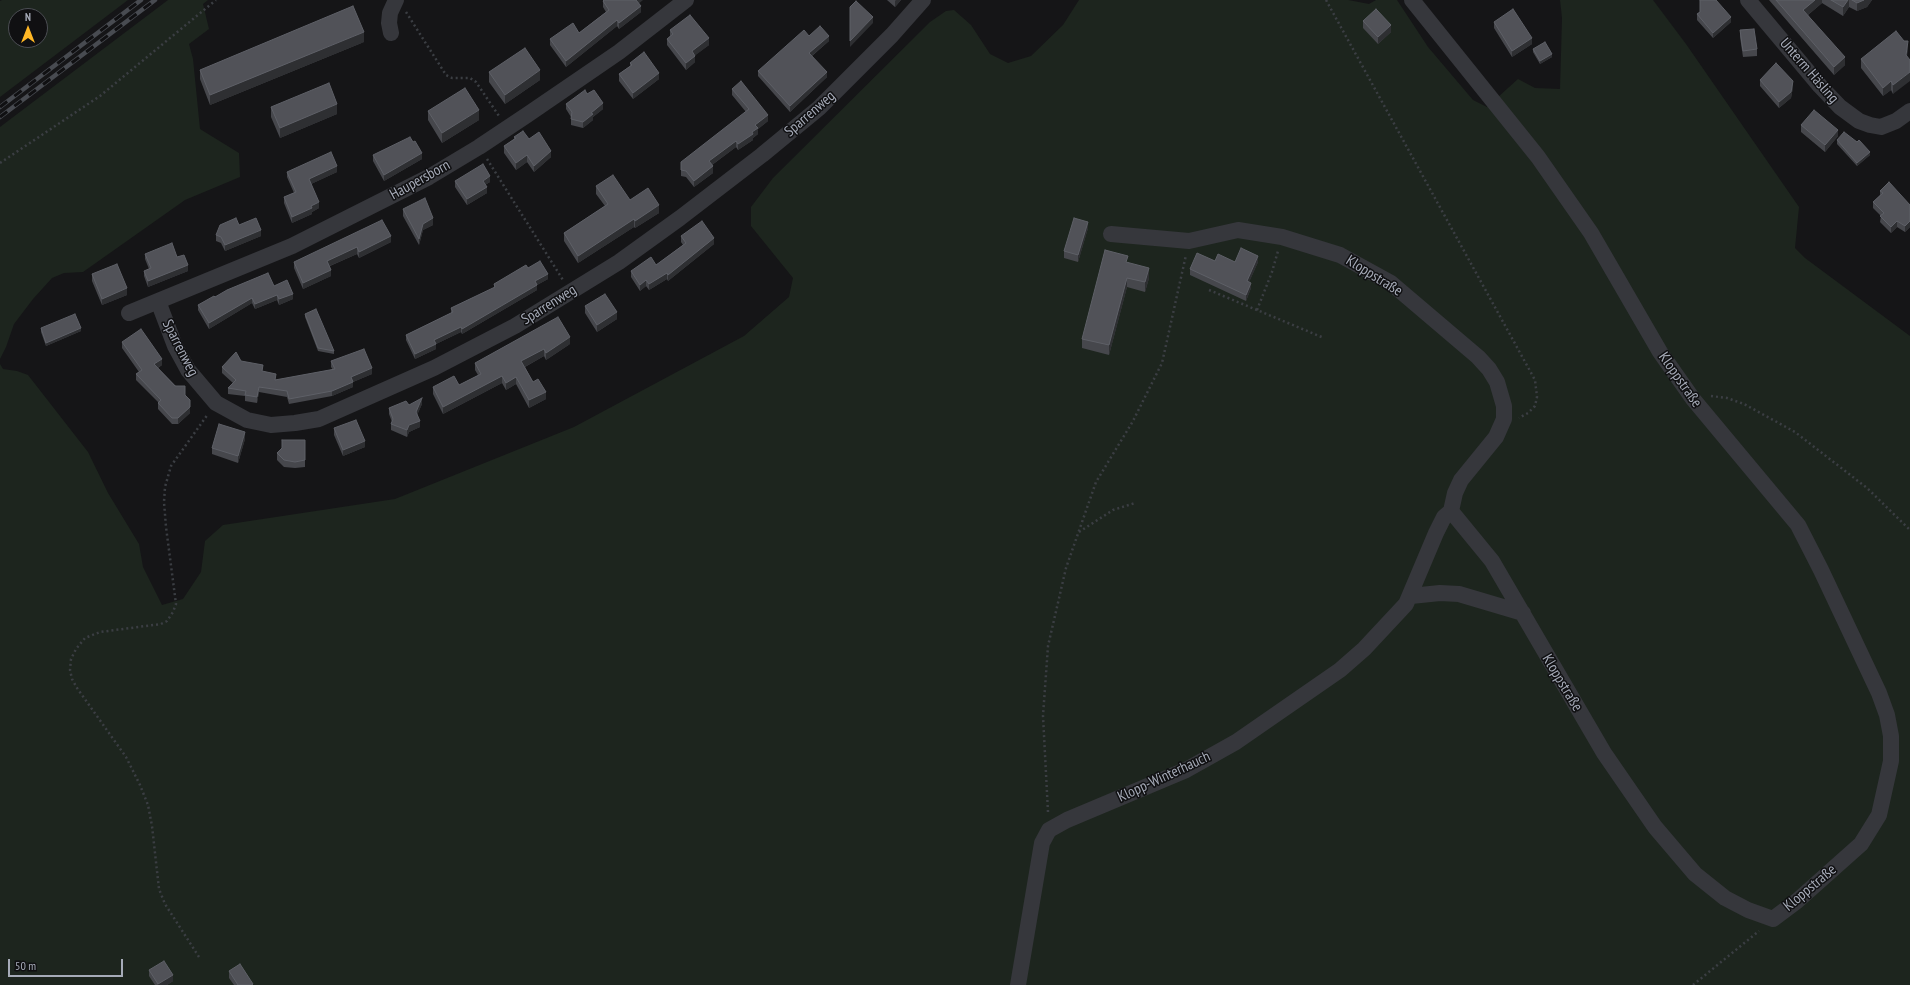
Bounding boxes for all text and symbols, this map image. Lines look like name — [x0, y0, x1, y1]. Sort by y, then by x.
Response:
north arrow — [8, 8, 48, 48]
text: N — [25, 10, 31, 24]
street label: Unterm Häsling — [1776, 35, 1842, 107]
street label: Sparrenweg — [781, 87, 839, 141]
street label: Haupersborn — [387, 156, 453, 204]
street label: Kloppstraße — [1342, 252, 1406, 300]
street label: Sparrenweg — [518, 281, 580, 329]
street label: Sparrenweg — [158, 317, 202, 379]
street label: Kloppstraße — [1654, 349, 1706, 411]
street label: Kloppstraße — [1538, 651, 1586, 715]
street label: Klopp-Winterhauch — [1115, 748, 1213, 806]
street label: Kloppstraße — [1780, 861, 1840, 915]
scale bar — [10, 951, 125, 977]
text: 50 m — [15, 958, 36, 973]

